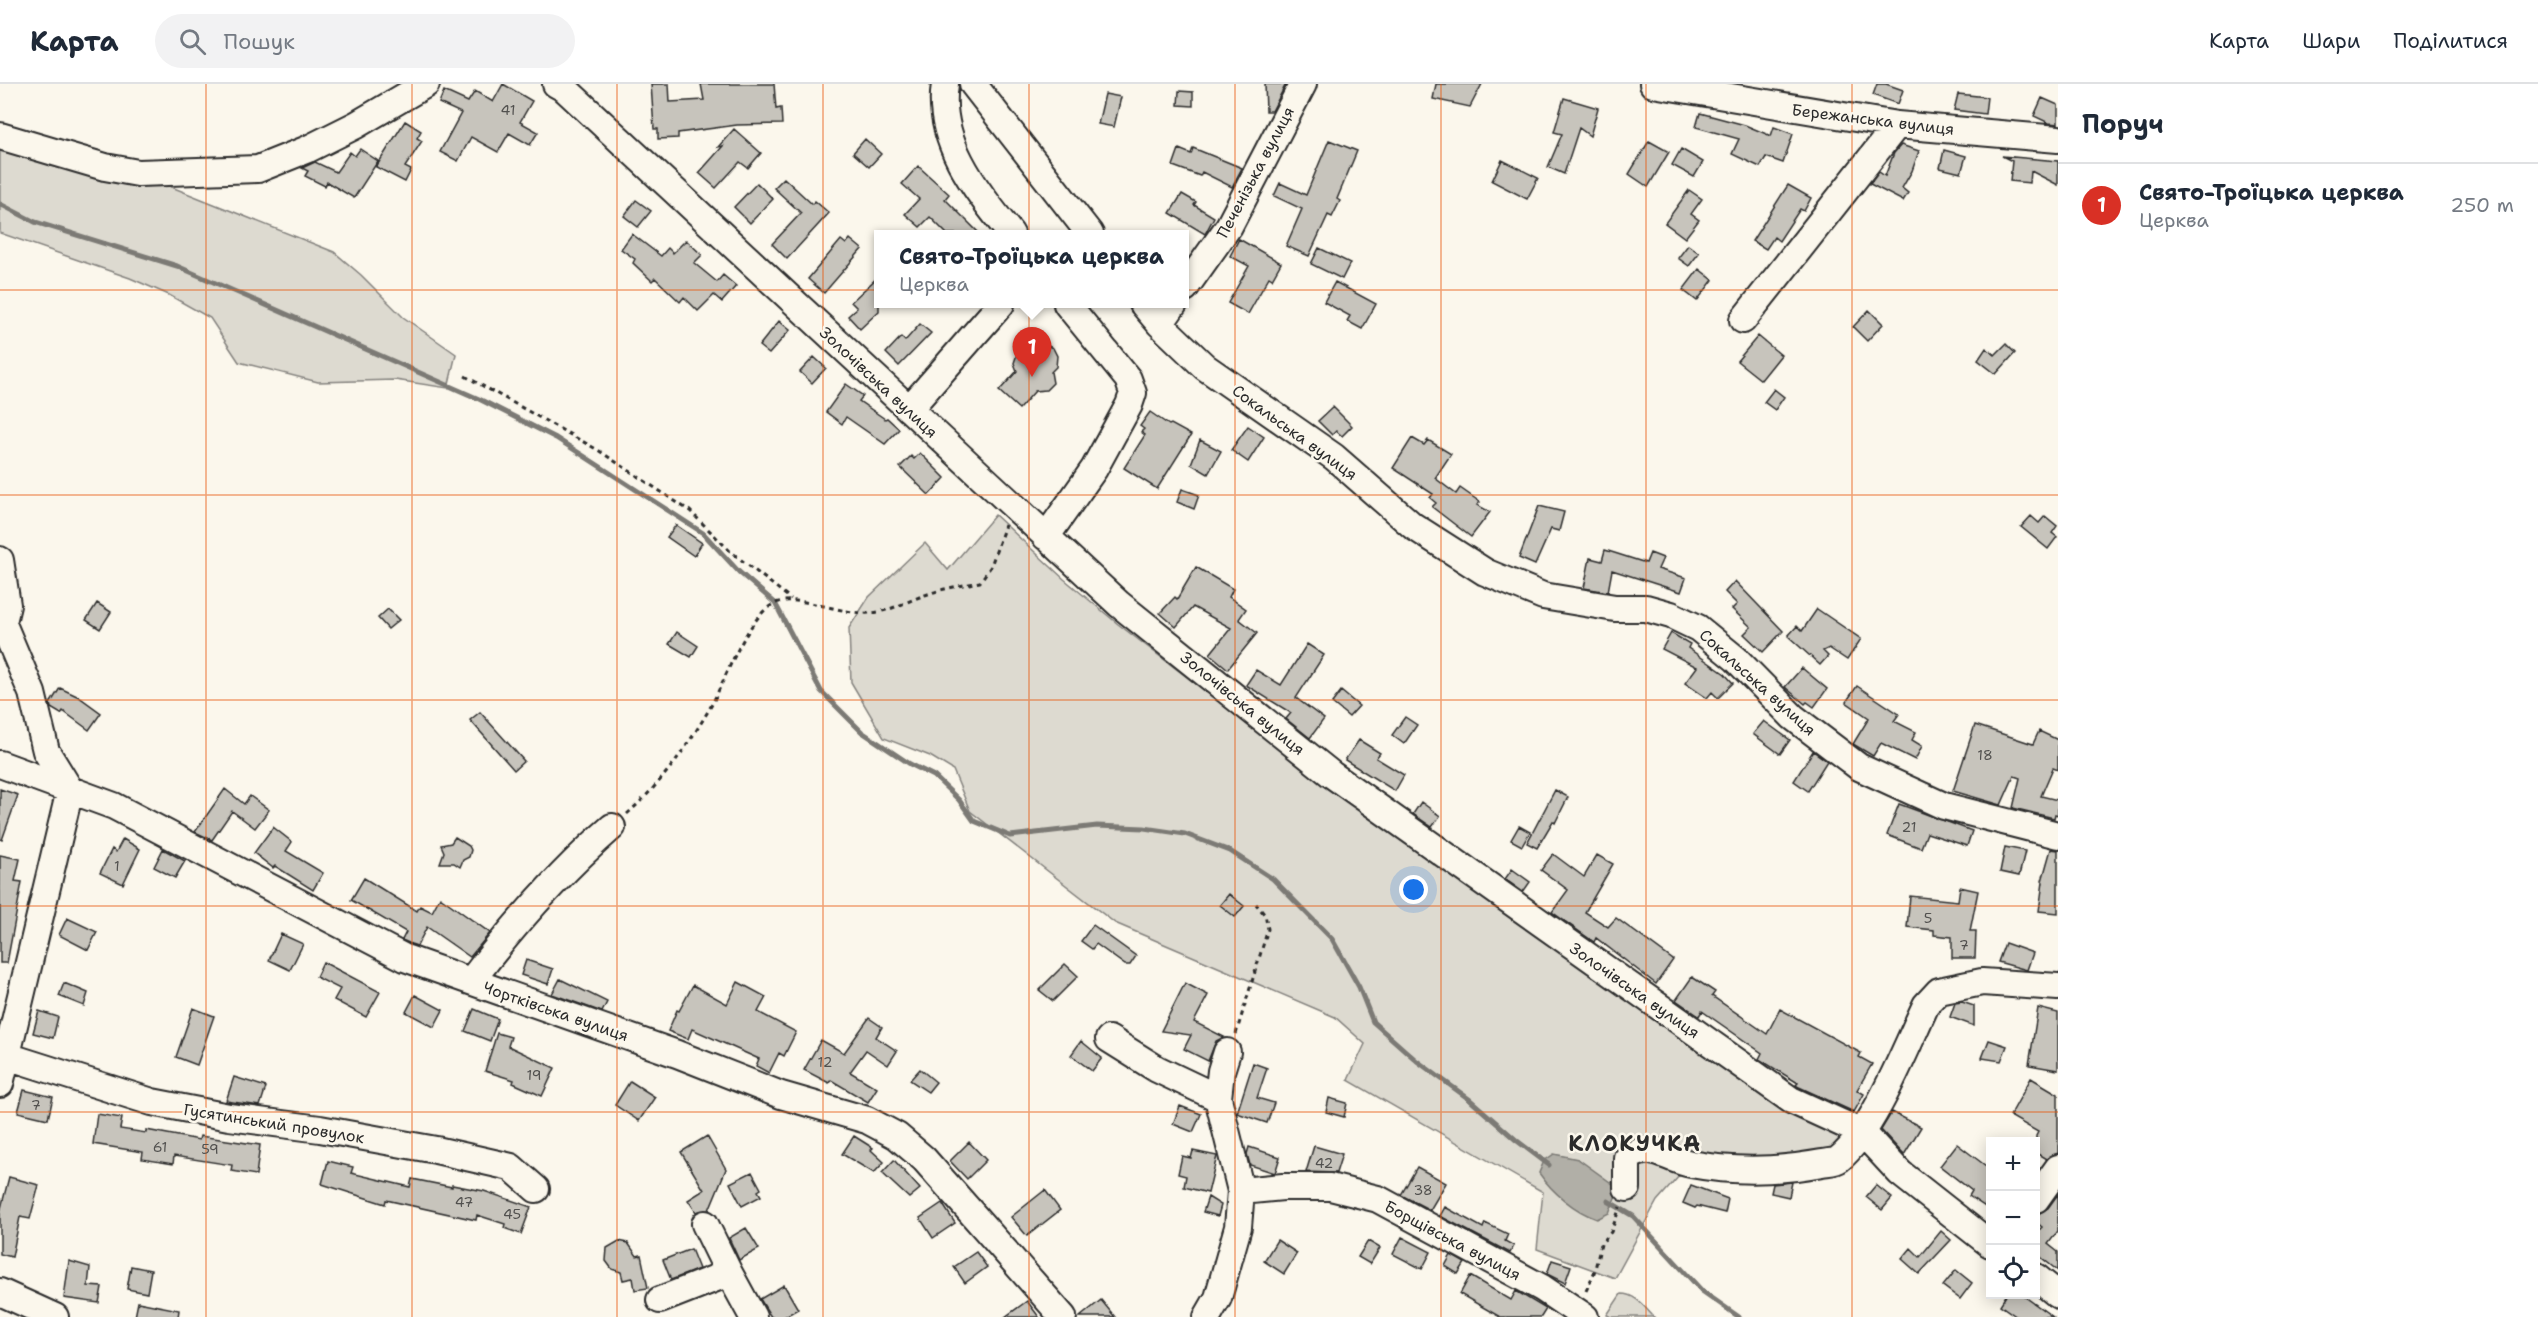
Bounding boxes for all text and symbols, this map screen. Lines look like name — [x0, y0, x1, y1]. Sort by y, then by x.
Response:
search box — [155, 14, 575, 68]
text: Карта — [30, 22, 119, 60]
icon: search — [176, 25, 209, 58]
text: Пошук — [224, 27, 295, 56]
text: Карта — [2209, 27, 2269, 55]
text: Шари — [2302, 27, 2360, 55]
text: Поділитися — [2393, 27, 2508, 55]
street label: Бережанська вулиця — [1790, 99, 1955, 140]
house number: 41 — [501, 101, 515, 119]
street label: Печенізька вулиця — [1212, 103, 1299, 242]
text: Поруч — [2082, 106, 2164, 141]
text: Свято-Троїцька церква — [2139, 178, 2404, 207]
text: 1 — [2097, 192, 2106, 218]
text: 250 m — [2450, 192, 2514, 218]
text: Церква — [2139, 207, 2209, 233]
popup — [874, 230, 1189, 308]
text: Свято-Троїцька церква — [899, 242, 1164, 271]
text: Церква — [899, 271, 969, 297]
street label: Золочівська вулиця — [815, 322, 942, 443]
pin: 1 — [1012, 328, 1052, 377]
street label: Сокальська вулиця — [1228, 380, 1361, 485]
street label: Сокальська вулиця — [1695, 624, 1820, 740]
street label: Золочівська вулиця — [1176, 647, 1309, 760]
house number: 18 — [1977, 746, 1993, 764]
house number: 21 — [1902, 818, 1916, 836]
house number: 1 — [114, 857, 120, 875]
your location — [1399, 875, 1428, 904]
house number: 5 — [1924, 909, 1932, 927]
house number: 7 — [1959, 936, 1969, 954]
street label: Золочівська вулиця — [1566, 938, 1704, 1043]
street label: Чортківська вулиця — [480, 977, 631, 1046]
house number: 12 — [818, 1053, 832, 1071]
house number: 19 — [526, 1066, 542, 1084]
house number: 7 — [31, 1096, 41, 1114]
street label: Гусятинський провулок — [182, 1099, 366, 1148]
district label: КЛОКУЧКА — [1568, 1129, 1702, 1158]
map controls — [1986, 1137, 2040, 1299]
button: + — [1986, 1137, 2040, 1191]
house number: 61 — [153, 1138, 167, 1156]
house number: 59 — [201, 1140, 219, 1158]
house number: 42 — [1315, 1154, 1333, 1172]
house number: 38 — [1413, 1181, 1433, 1199]
button: − — [1986, 1191, 2040, 1245]
house number: 47 — [455, 1193, 473, 1211]
street label: Борщівська вулиця — [1381, 1196, 1525, 1285]
house number: 45 — [503, 1205, 521, 1223]
button: locate — [1986, 1245, 2040, 1299]

